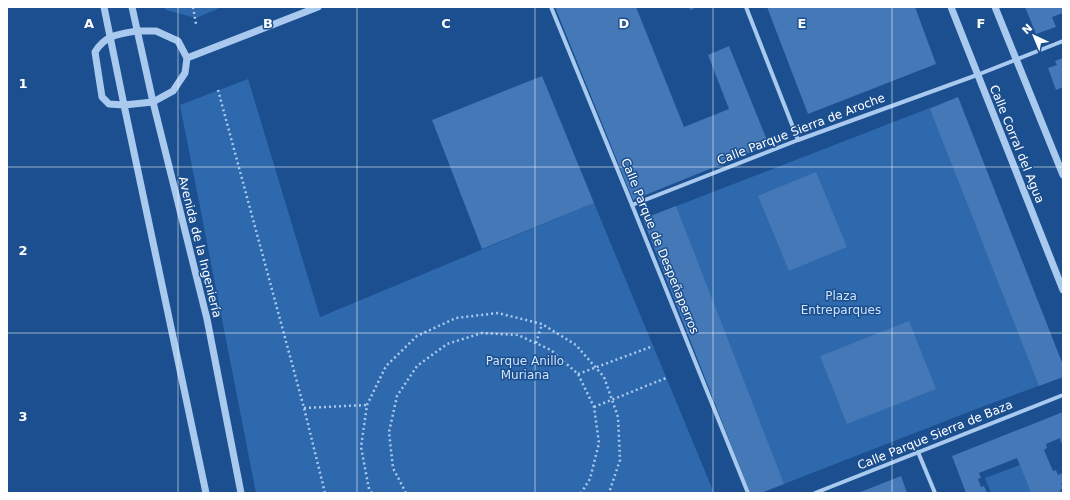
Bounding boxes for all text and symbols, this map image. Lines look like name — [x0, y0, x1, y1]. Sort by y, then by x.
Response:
text: A — [84, 16, 94, 31]
text: B — [263, 16, 273, 31]
text: C — [441, 16, 451, 31]
text: D — [619, 16, 630, 31]
text: E — [798, 16, 806, 31]
text: F — [977, 16, 985, 31]
north arrow — [1014, 16, 1054, 56]
text: N — [1020, 21, 1035, 37]
text: 1 — [18, 76, 28, 91]
street label: Calle Corral del Agua — [987, 83, 1047, 205]
street label: Calle Parque Sierra de Aroche — [715, 90, 887, 168]
street label: Calle Parque de Despeñaperros — [618, 156, 702, 336]
street label: Avenida de la Ingeniería — [176, 175, 224, 319]
text: 2 — [18, 243, 28, 258]
park label: Plaza Entreparques — [801, 289, 881, 317]
park label: Parque Anillo Muriana — [486, 354, 564, 382]
street label: Calle Parque Sierra de Baza — [855, 397, 1015, 473]
text: 3 — [18, 409, 28, 424]

